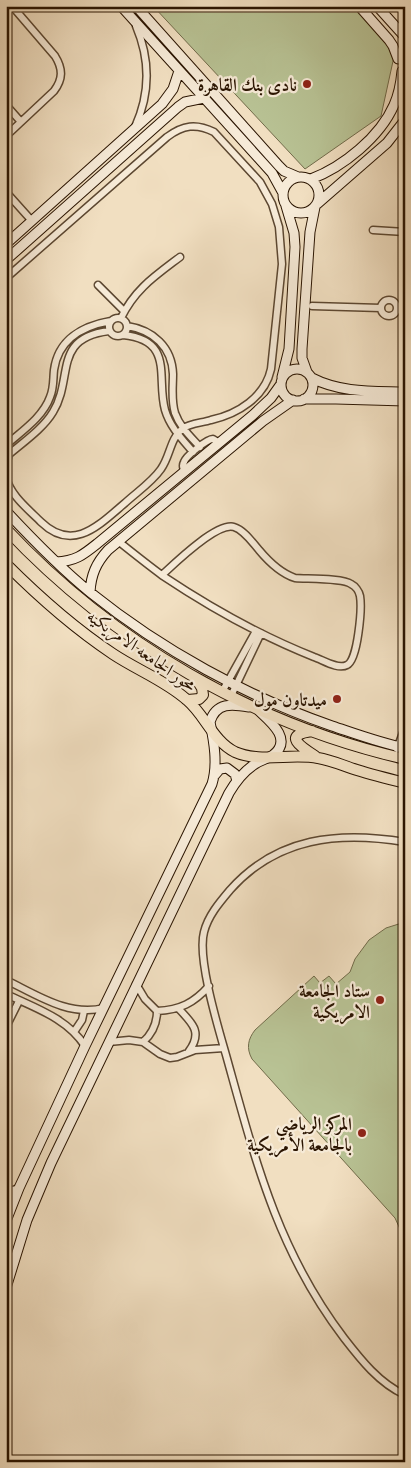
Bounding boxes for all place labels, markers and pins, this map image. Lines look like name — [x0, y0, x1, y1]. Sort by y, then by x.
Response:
place label: نادى بنك القاهرة — [198, 73, 297, 97]
marker: نادى بنك القاهرة — [301, 78, 313, 90]
place label: ميدتاون مول — [254, 688, 327, 711]
marker: ميدتاون مول — [331, 693, 343, 705]
place label: ستاد الجامعة الامريكية — [299, 979, 370, 1025]
marker: ستاد الجامعة الامريكية — [374, 994, 386, 1006]
place label: المركز الرياضي بالجامعة الأمريكية — [247, 1112, 352, 1158]
marker: المركز الرياضي بالجامعة الأمريكية — [356, 1127, 368, 1139]

